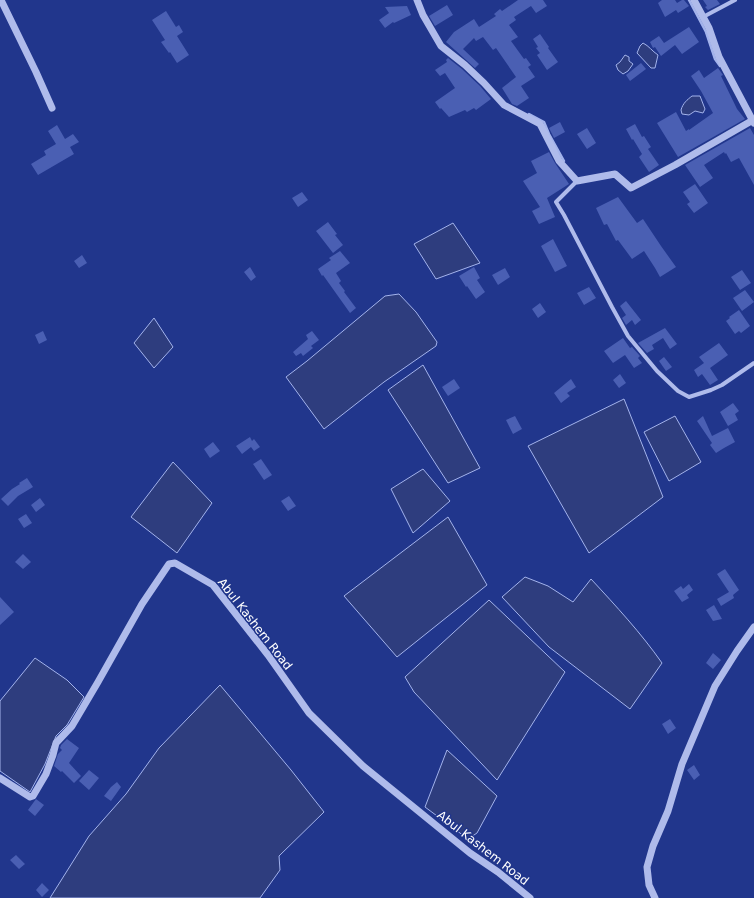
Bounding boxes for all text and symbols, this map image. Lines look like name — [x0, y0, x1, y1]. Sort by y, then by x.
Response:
street label: Abul Kashem Road — [215, 575, 295, 673]
street label: Abul Kashem Road — [434, 808, 532, 888]

